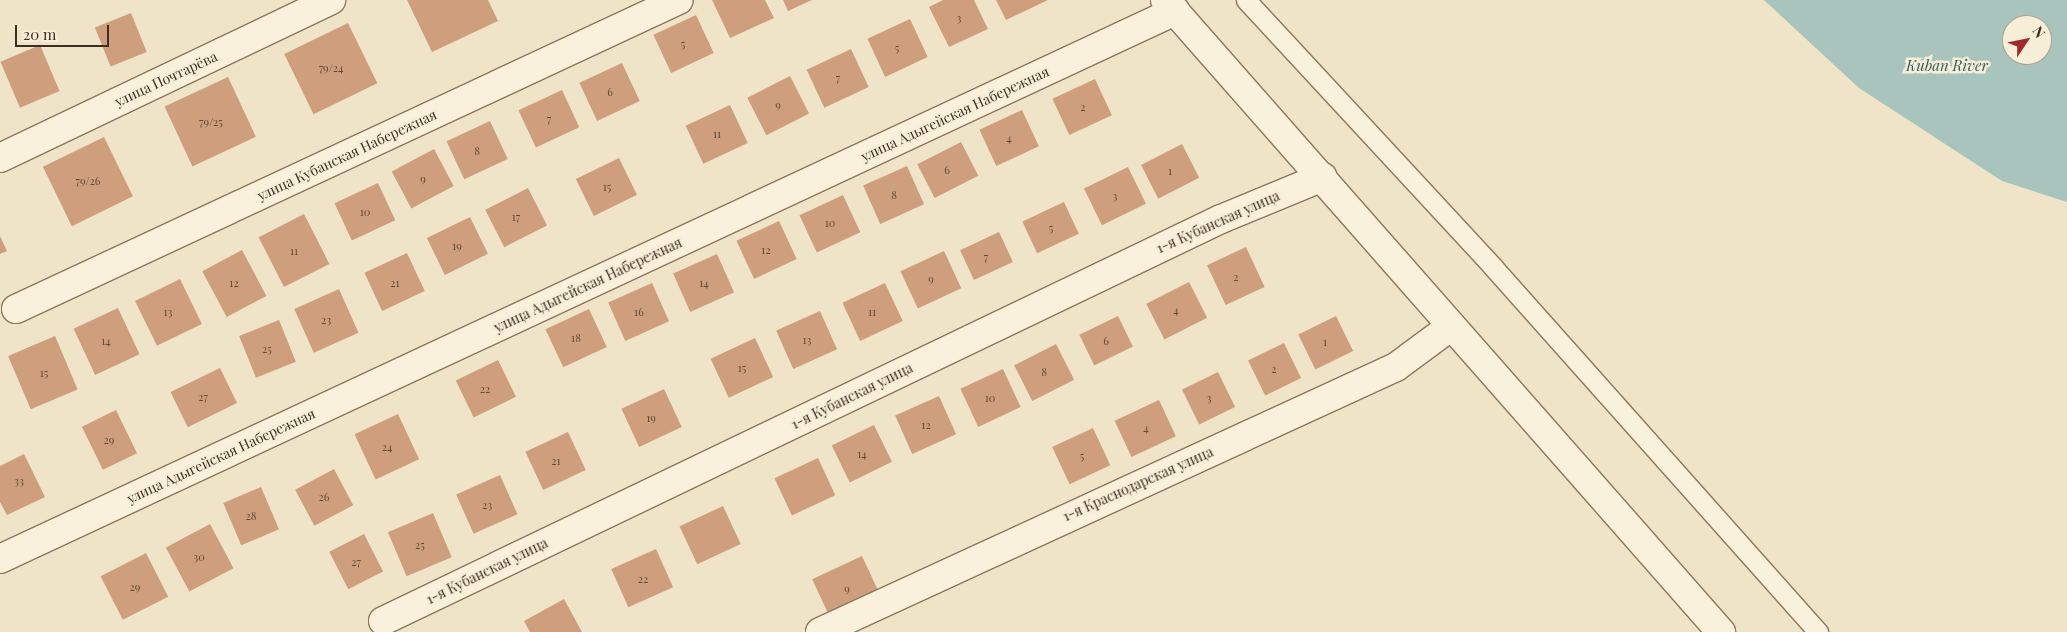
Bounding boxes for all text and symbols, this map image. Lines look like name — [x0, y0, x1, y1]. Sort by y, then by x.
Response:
house number: 3 — [957, 11, 961, 25]
scale bar — [18, 15, 111, 47]
north arrow — [2002, 15, 2052, 65]
text: N — [2028, 22, 2050, 41]
text: 20 m — [23, 24, 56, 44]
house number: 5 — [681, 37, 685, 51]
house number: 5 — [895, 41, 899, 55]
street label: улица Почтарёва — [112, 48, 220, 110]
water label: Kuban River — [1906, 57, 1988, 75]
house number: 79/24 — [319, 61, 343, 75]
street label: улица Адыгейская Набережная — [858, 63, 1052, 165]
house number: 7 — [836, 71, 840, 85]
house number: 6 — [607, 85, 613, 99]
house number: 9 — [775, 98, 781, 112]
house number: 2 — [1080, 100, 1086, 114]
street label: улица Кубанская Набережная — [255, 106, 439, 204]
house number: 7 — [547, 112, 551, 126]
house number: 79/25 — [199, 115, 223, 129]
house number: 11 — [713, 127, 721, 141]
house number: 4 — [1006, 131, 1012, 145]
house number: 8 — [474, 144, 480, 158]
house number: 6 — [944, 163, 950, 177]
house number: 1 — [1168, 164, 1172, 178]
house number: 9 — [420, 172, 426, 186]
house number: 79/26 — [76, 174, 100, 188]
house number: 15 — [603, 180, 611, 194]
street label: 1-я Кубанская улица — [1154, 187, 1282, 257]
house number: 8 — [891, 188, 897, 202]
house number: 3 — [1113, 189, 1117, 203]
house number: 10 — [360, 205, 370, 219]
house number: 17 — [512, 210, 520, 224]
house number: 10 — [825, 216, 835, 230]
house number: 5 — [1049, 221, 1053, 235]
street label: улица Адыгейская Набережная — [491, 234, 685, 336]
house number: 19 — [452, 239, 462, 253]
house number: 12 — [761, 243, 771, 257]
house number: 11 — [290, 244, 298, 258]
house number: 7 — [984, 250, 988, 264]
house number: 2 — [1233, 270, 1239, 284]
house number: 9 — [928, 272, 934, 286]
house number: 12 — [229, 276, 239, 290]
house number: 21 — [390, 276, 400, 290]
house number: 14 — [699, 276, 709, 290]
house number: 4 — [1173, 303, 1179, 317]
house number: 13 — [164, 305, 172, 319]
house number: 16 — [634, 305, 644, 319]
house number: 11 — [868, 305, 876, 319]
house number: 23 — [321, 313, 331, 327]
house number: 18 — [571, 331, 581, 345]
house number: 13 — [803, 333, 811, 347]
house number: 14 — [101, 334, 111, 348]
house number: 6 — [1103, 334, 1109, 348]
house number: 1 — [1323, 335, 1327, 349]
house number: 25 — [262, 342, 272, 356]
street label: 1-я Кубанская улица — [789, 359, 915, 433]
house number: 15 — [738, 361, 746, 375]
house number: 2 — [1271, 362, 1277, 376]
house number: 8 — [1041, 365, 1047, 379]
house number: 15 — [40, 366, 48, 380]
house number: 22 — [480, 382, 490, 396]
house number: 27 — [198, 390, 208, 404]
house number: 10 — [985, 391, 995, 405]
house number: 3 — [1207, 391, 1211, 405]
street label: улица Адыгейская Набережная — [124, 405, 318, 507]
house number: 19 — [646, 411, 656, 425]
house number: 12 — [921, 418, 931, 432]
house number: 4 — [1143, 421, 1149, 435]
house number: 29 — [104, 433, 114, 447]
house number: 24 — [382, 440, 392, 454]
street label: 1-я Краснодарская улица — [1060, 443, 1216, 525]
house number: 14 — [857, 447, 867, 461]
house number: 5 — [1080, 449, 1084, 463]
house number: 21 — [551, 454, 561, 468]
house number: 33 — [14, 474, 24, 488]
house number: 26 — [319, 490, 329, 504]
house number: 23 — [482, 498, 492, 512]
house number: 28 — [246, 509, 256, 523]
street label: 1-я Кубанская улица — [424, 534, 550, 608]
house number: 25 — [415, 538, 425, 552]
house number: 30 — [193, 550, 205, 564]
house number: 27 — [351, 555, 361, 569]
house number: 22 — [638, 572, 648, 586]
house number: 29 — [130, 580, 140, 594]
house number: 9 — [844, 582, 850, 596]

